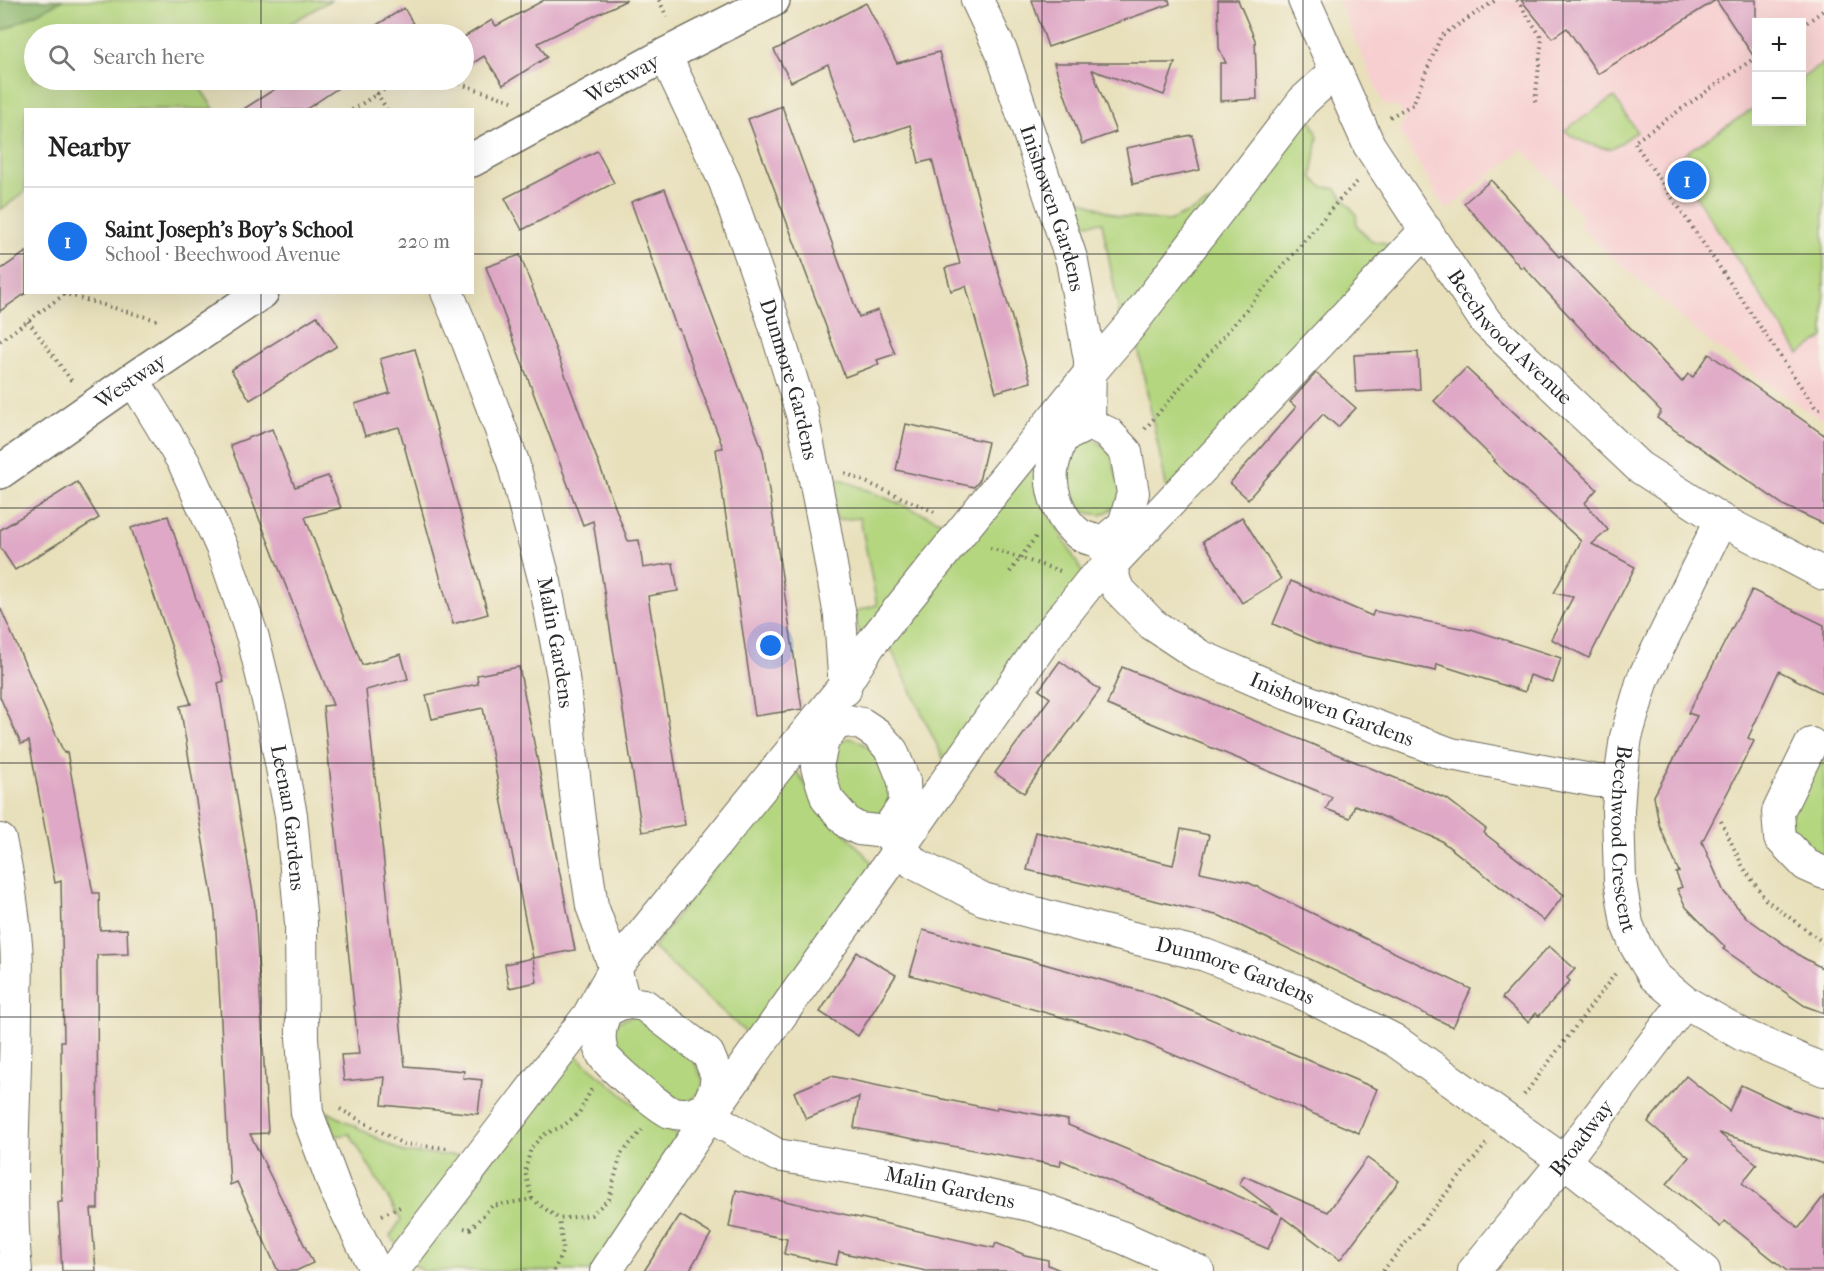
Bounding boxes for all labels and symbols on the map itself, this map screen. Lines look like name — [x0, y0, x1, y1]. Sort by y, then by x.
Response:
street label: Westway — [580, 48, 664, 109]
street label: Inishowen Gardens — [1015, 122, 1089, 294]
pin: 1 — [1668, 158, 1706, 202]
street label: Beechwood Avenue — [1443, 265, 1577, 410]
street label: Dunmore Gardens — [755, 295, 823, 462]
street label: Westway — [89, 348, 171, 414]
street label: Malin Gardens — [532, 575, 578, 709]
your location — [756, 631, 785, 660]
street label: Inishowen Gardens — [1246, 667, 1417, 751]
street label: Leenan Gardens — [266, 743, 310, 892]
street label: Beechwood Crescent — [1606, 744, 1641, 937]
street label: Dunmore Gardens — [1154, 932, 1319, 1010]
street label: Broadway — [1544, 1094, 1619, 1181]
street label: Malin Gardens — [883, 1161, 1018, 1214]

